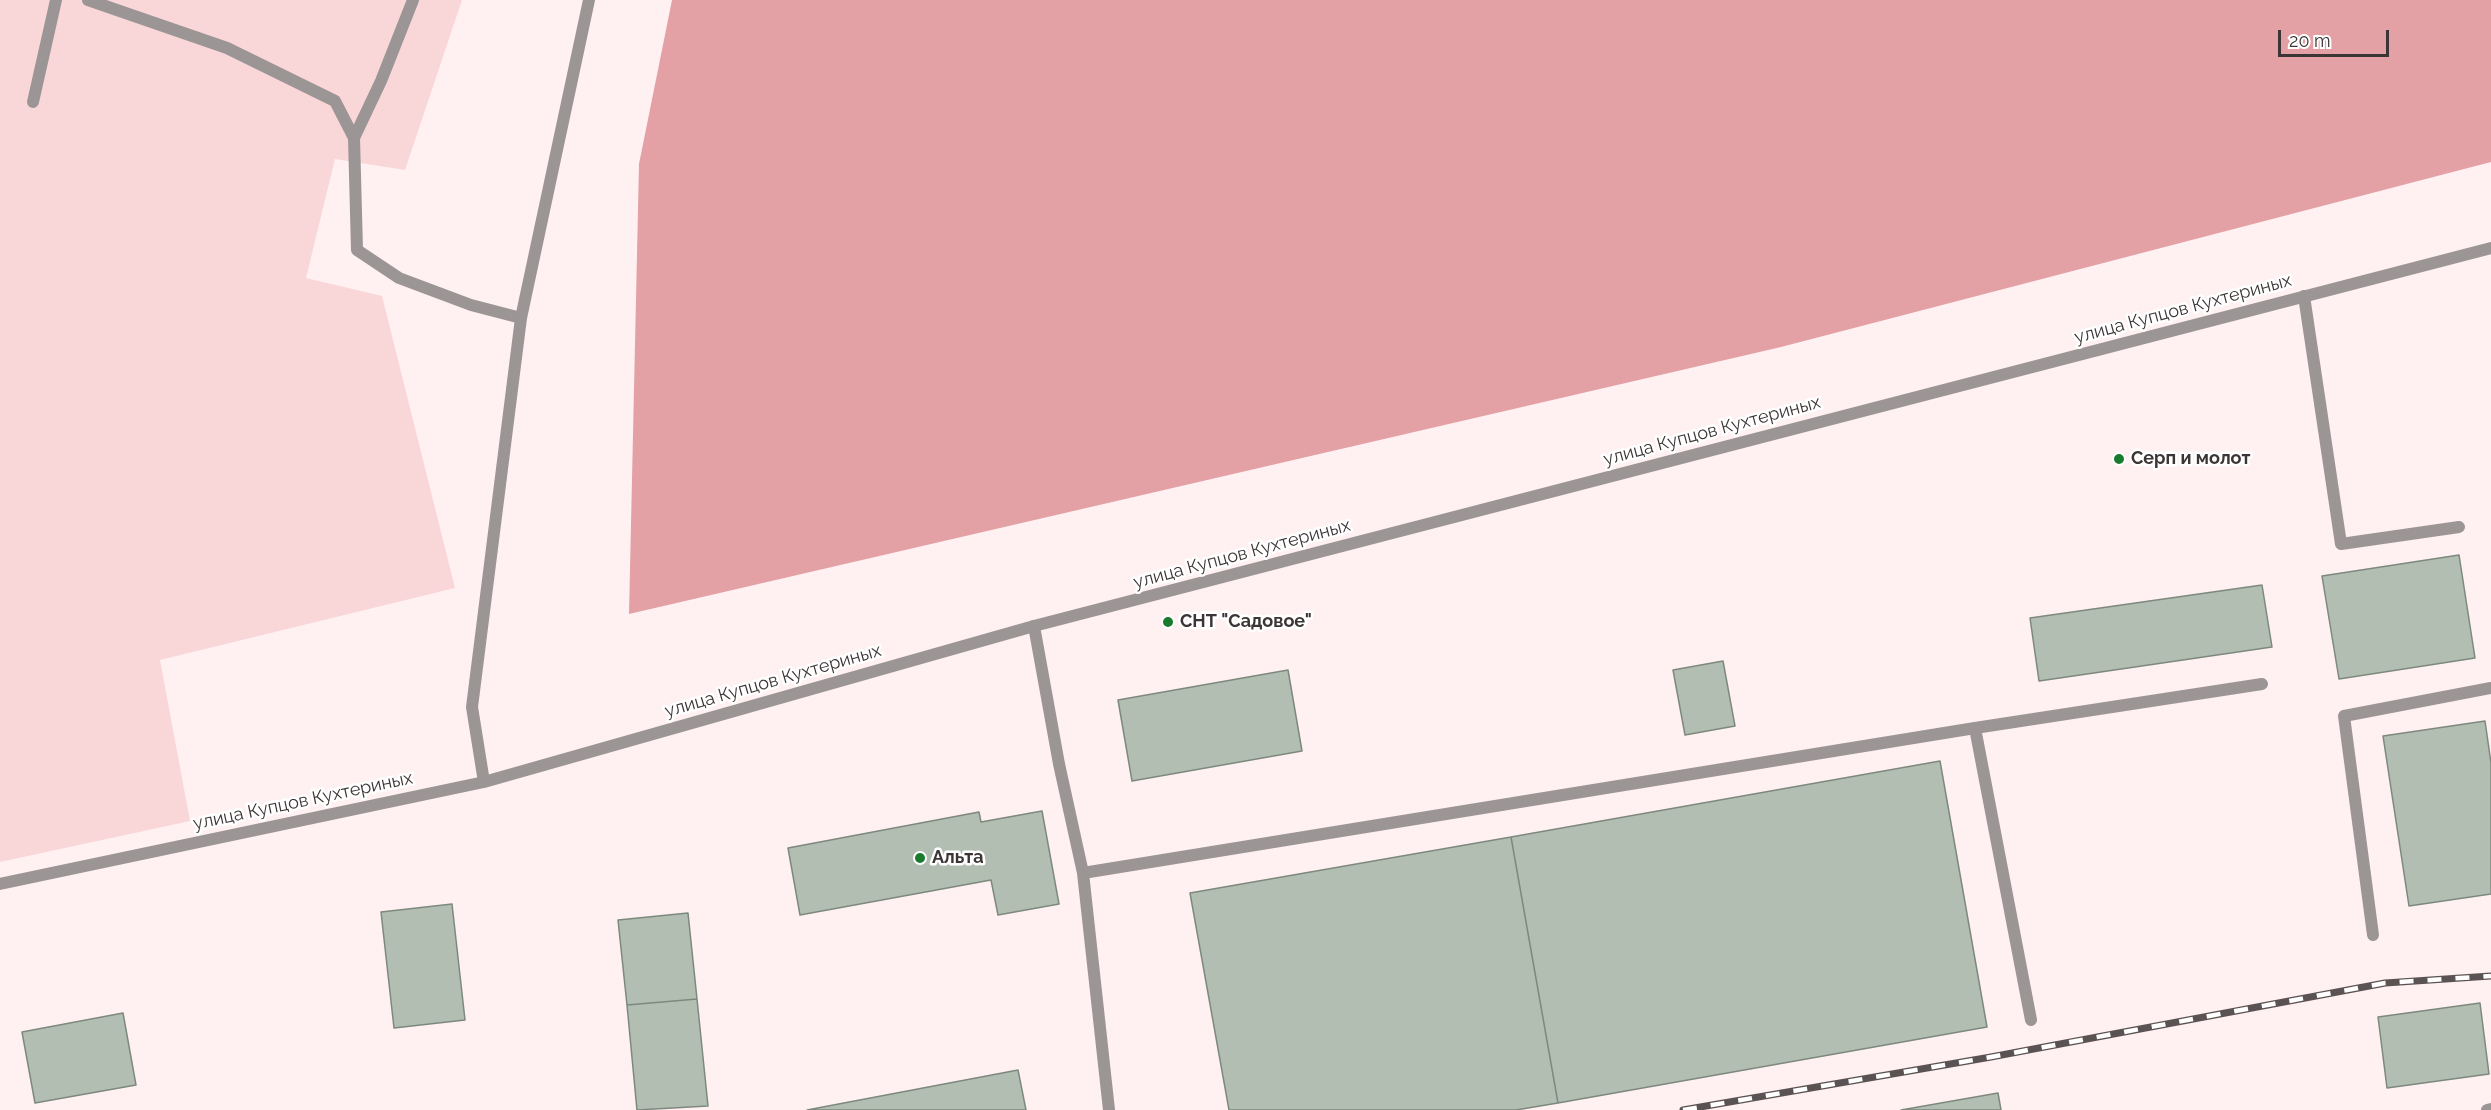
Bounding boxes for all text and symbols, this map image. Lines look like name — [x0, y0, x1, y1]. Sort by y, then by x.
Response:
scale bar — [2281, 18, 2392, 56]
text: 20 m — [2289, 30, 2331, 51]
street label: улица Купцов Кухтериных — [2072, 270, 2294, 348]
street label: улица Купцов Кухтериных — [1601, 392, 1823, 470]
place label: Серп и молот — [2131, 448, 2250, 470]
marker: Серп и молот — [2112, 452, 2126, 466]
street label: улица Купцов Кухтериных — [1131, 515, 1353, 593]
place label: СНТ "Садовое" — [1180, 611, 1312, 633]
marker: СНТ "Садовое" — [1161, 615, 1175, 629]
street label: улица Купцов Кухтериных — [662, 640, 884, 722]
street label: улица Купцов Кухтериных — [191, 767, 415, 835]
place label: Альта — [932, 847, 984, 869]
marker: Альта — [913, 851, 927, 865]

